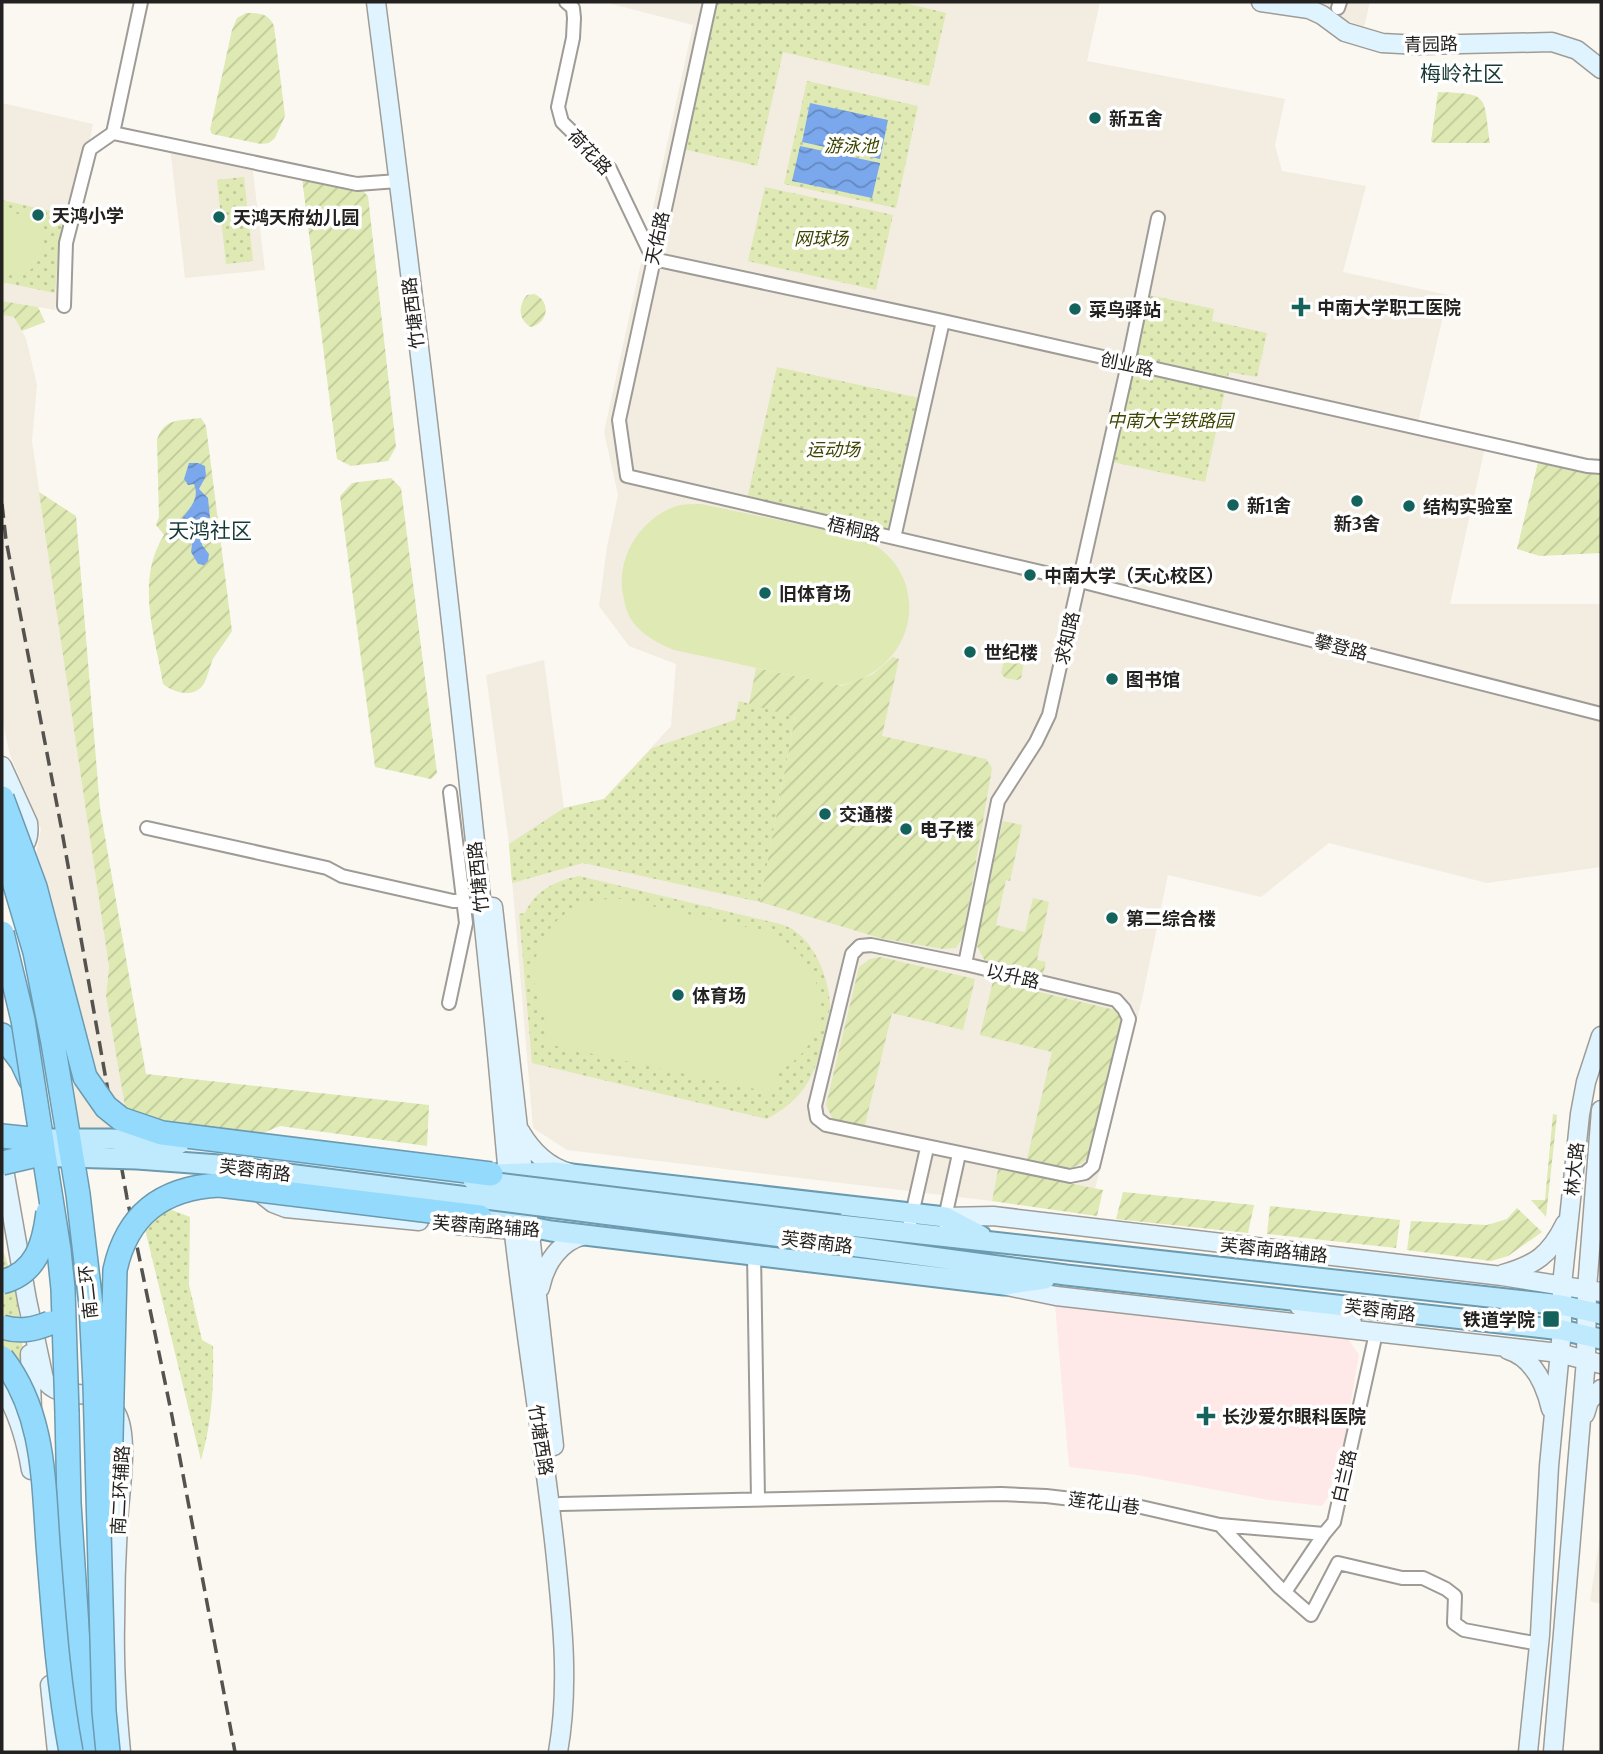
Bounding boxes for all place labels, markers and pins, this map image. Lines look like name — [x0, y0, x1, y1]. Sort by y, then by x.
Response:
place label: 新五舍 — [1109, 107, 1163, 130]
marker: 新五舍 — [1087, 110, 1103, 126]
place label: 天鸿小学 — [52, 204, 124, 227]
place label: 天鸿天府幼儿园 — [233, 206, 359, 229]
marker: 天鸿小学 — [30, 207, 46, 223]
marker: 天鸿天府幼儿园 — [211, 209, 227, 225]
place label: 中南大学职工医院 — [1317, 296, 1461, 319]
marker: 中南大学职工医院 — [1291, 297, 1311, 317]
place label: 菜鸟驿站 — [1089, 298, 1161, 321]
marker: 菜鸟驿站 — [1067, 301, 1083, 317]
marker: 新3舍 — [1349, 493, 1365, 509]
place label: 新1舍 — [1247, 494, 1291, 517]
place label: 结构实验室 — [1423, 495, 1513, 518]
marker: 新1舍 — [1225, 497, 1241, 513]
marker: 结构实验室 — [1401, 498, 1417, 514]
place label: 新3舍 — [1334, 512, 1380, 535]
place label: 中南大学（天心校区） — [1044, 564, 1224, 587]
marker: 中南大学（天心校区） — [1022, 567, 1038, 583]
place label: 旧体育场 — [779, 582, 851, 605]
marker: 旧体育场 — [757, 585, 773, 601]
place label: 世纪楼 — [984, 641, 1038, 664]
marker: 世纪楼 — [962, 644, 978, 660]
place label: 图书馆 — [1126, 668, 1180, 691]
marker: 图书馆 — [1104, 671, 1120, 687]
place label: 交通楼 — [839, 803, 893, 826]
marker: 交通楼 — [817, 806, 833, 822]
place label: 电子楼 — [920, 818, 974, 841]
marker: 电子楼 — [898, 821, 914, 837]
place label: 第二综合楼 — [1126, 907, 1216, 930]
marker: 第二综合楼 — [1104, 910, 1120, 926]
place label: 体育场 — [692, 984, 746, 1007]
marker: 体育场 — [670, 987, 686, 1003]
place label: 铁道学院 — [1463, 1308, 1535, 1331]
marker: 铁道学院 — [1541, 1309, 1561, 1329]
place label: 长沙爱尔眼科医院 — [1222, 1405, 1366, 1428]
marker: 长沙爱尔眼科医院 — [1196, 1406, 1216, 1426]

